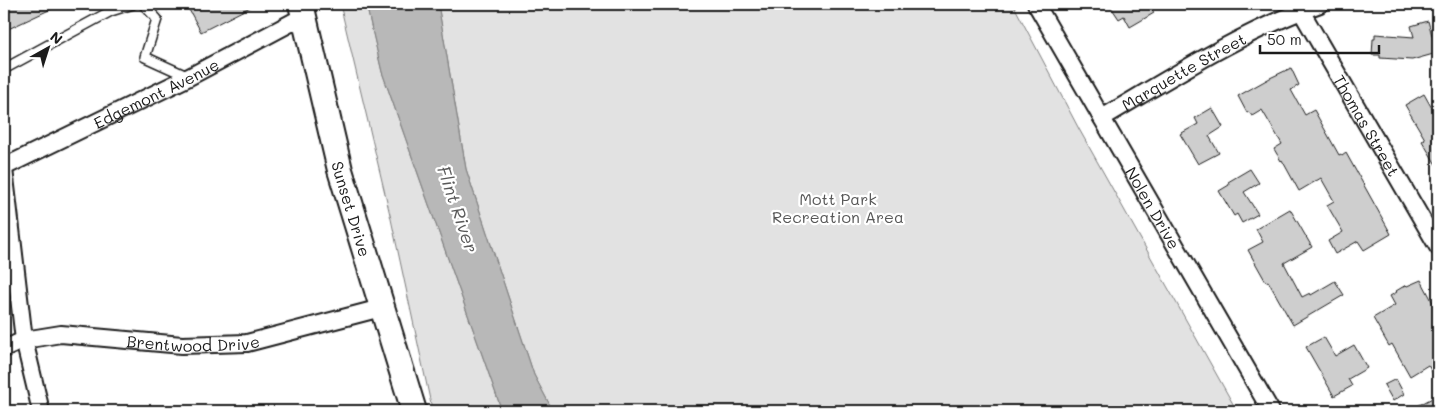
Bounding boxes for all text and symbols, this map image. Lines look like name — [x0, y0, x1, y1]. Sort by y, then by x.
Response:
north arrow — [22, 22, 72, 72]
scale bar — [1260, 22, 1378, 54]
text: N — [46, 27, 67, 48]
street label: Marquette Street — [1117, 27, 1249, 115]
text: 50 m — [1267, 29, 1302, 49]
street label: Edgemont Avenue — [90, 53, 222, 133]
street label: Thomas Street — [1330, 70, 1405, 180]
street label: Sunset Drive — [328, 159, 376, 259]
water label: Flint River — [432, 162, 484, 256]
street label: Nolen Drive — [1122, 163, 1185, 252]
park label: Mott Park Recreation Area — [772, 188, 904, 227]
street label: Brentwood Drive — [126, 330, 262, 356]

